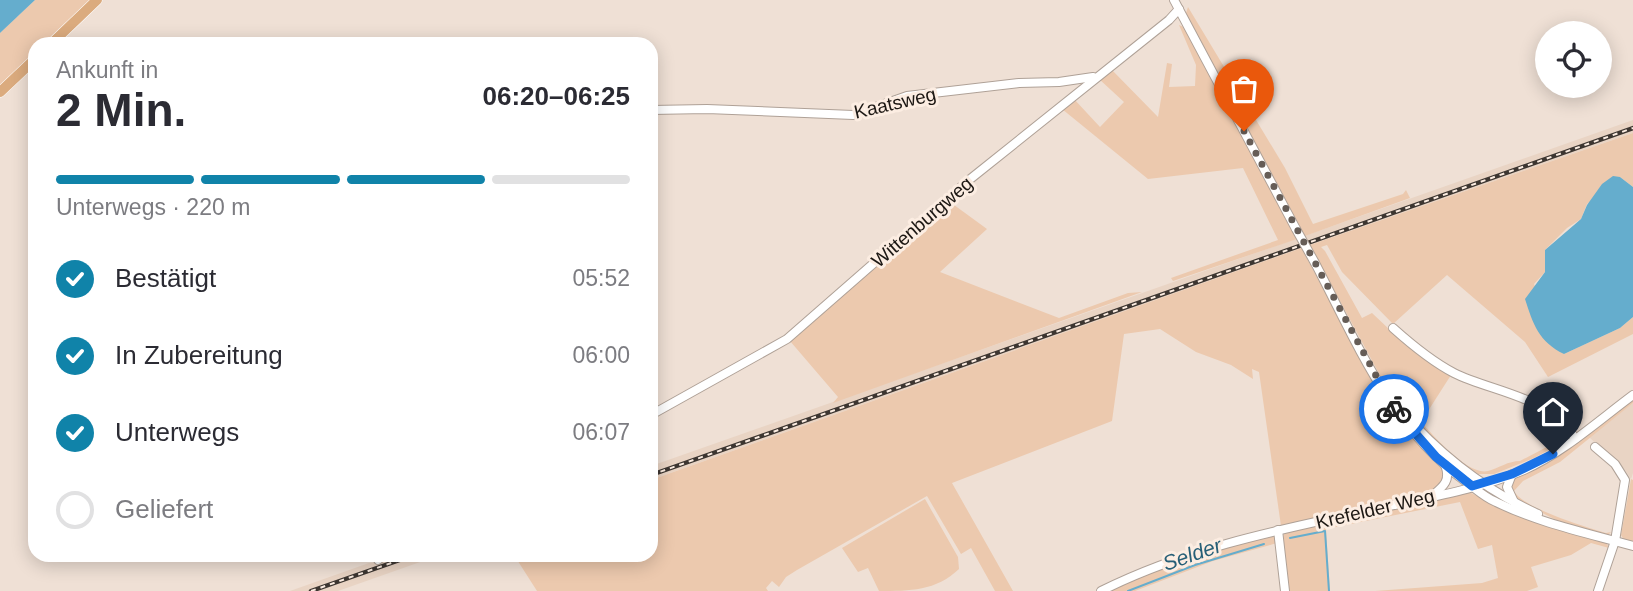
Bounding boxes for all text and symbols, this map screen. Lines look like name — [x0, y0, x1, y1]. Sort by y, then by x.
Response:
map controls — [1535, 21, 1612, 98]
button: locate — [1535, 21, 1612, 98]
text: Ankunft in — [56, 57, 158, 83]
pin — [1214, 59, 1274, 131]
icon: bag — [1225, 70, 1263, 108]
text: 06:20–06:25 — [483, 81, 630, 111]
street label: Kaatsweg — [852, 83, 938, 123]
text: 2 Min. — [56, 84, 186, 136]
street label: Wittenburgweg — [867, 173, 977, 271]
text: Unterwegs · 220 m — [56, 194, 250, 220]
icon: check — [56, 260, 94, 298]
text: Bestätigt — [115, 263, 216, 293]
text: 05:52 — [572, 265, 630, 291]
icon: check — [56, 337, 94, 375]
text: In Zubereitung — [115, 340, 283, 370]
text: 06:00 — [572, 342, 630, 368]
courier — [1359, 374, 1429, 444]
pin — [1523, 382, 1583, 454]
icon: bike — [1375, 390, 1413, 428]
icon: home — [1534, 393, 1572, 431]
icon: check — [56, 414, 94, 452]
text: Unterwegs — [115, 417, 239, 447]
text: 06:07 — [572, 419, 630, 445]
street label: Krefelder Weg — [1314, 485, 1436, 533]
text: Geliefert — [115, 494, 213, 524]
water label: Selder — [1160, 533, 1225, 575]

